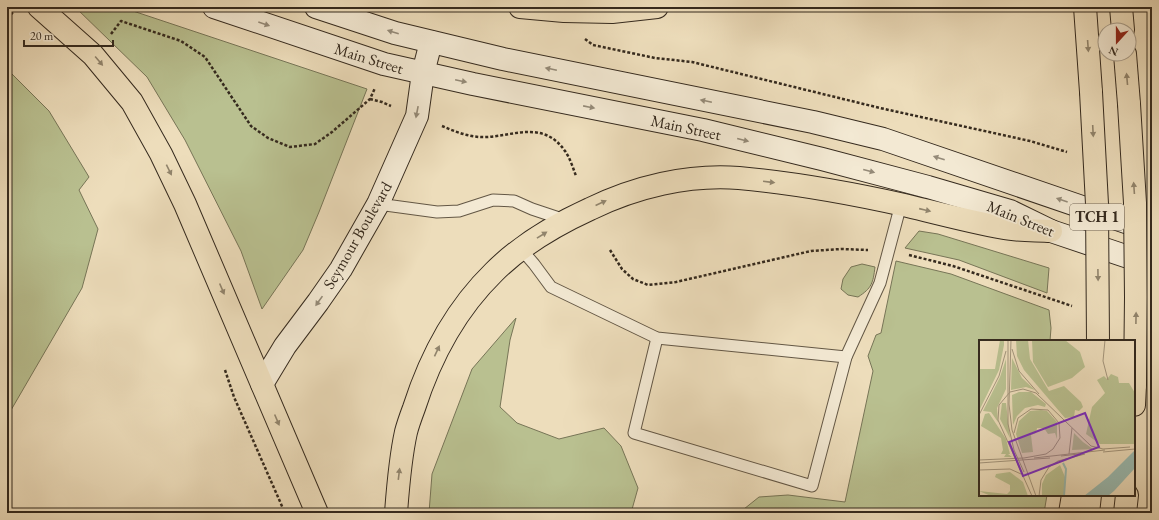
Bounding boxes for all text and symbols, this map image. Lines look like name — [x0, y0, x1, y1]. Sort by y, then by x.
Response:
one-way arrow — [258, 21, 270, 27]
scale bar — [24, 22, 113, 48]
north arrow — [1097, 22, 1137, 62]
text: 20 m — [30, 28, 54, 44]
one-way arrow — [387, 29, 399, 35]
street label: Main Street — [332, 38, 406, 79]
one-way arrow — [1084, 40, 1091, 52]
text: N — [1107, 43, 1120, 59]
one-way arrow — [94, 56, 103, 67]
one-way arrow — [545, 66, 558, 72]
one-way arrow — [1123, 73, 1130, 85]
one-way arrow — [455, 79, 467, 85]
one-way arrow — [700, 98, 712, 104]
one-way arrow — [582, 104, 595, 110]
one-way arrow — [414, 106, 420, 118]
street label: Main Street — [649, 110, 723, 145]
one-way arrow — [1090, 125, 1096, 138]
one-way arrow — [737, 137, 749, 143]
one-way arrow — [933, 155, 945, 161]
one-way arrow — [166, 164, 172, 176]
one-way arrow — [864, 168, 876, 174]
street label: Seymour Boulevard — [318, 177, 397, 293]
one-way arrow — [763, 179, 775, 185]
one-way arrow — [1130, 182, 1137, 194]
street label: Main Street — [984, 195, 1058, 242]
one-way arrow — [1056, 197, 1068, 203]
one-way arrow — [595, 200, 607, 206]
road number: TCH 1 — [1070, 204, 1124, 230]
one-way arrow — [918, 207, 931, 213]
one-way arrow — [536, 231, 548, 238]
one-way arrow — [1095, 269, 1101, 282]
one-way arrow — [219, 283, 225, 294]
one-way arrow — [315, 296, 323, 306]
one-way arrow — [1133, 311, 1139, 324]
inset map — [979, 340, 1135, 496]
one-way arrow — [434, 345, 440, 356]
one-way arrow — [274, 414, 280, 425]
one-way arrow — [396, 468, 402, 480]

